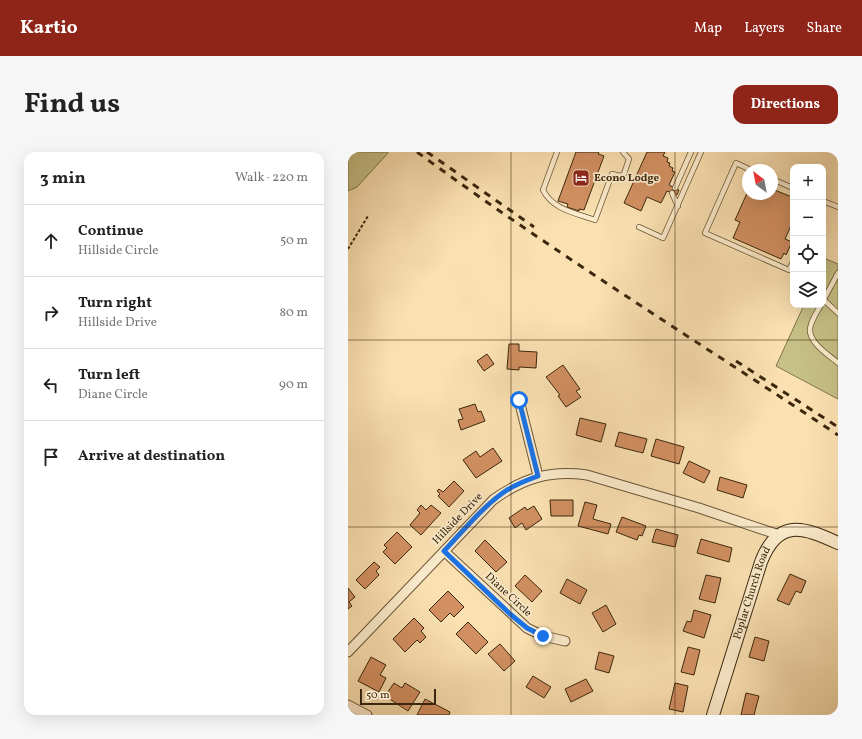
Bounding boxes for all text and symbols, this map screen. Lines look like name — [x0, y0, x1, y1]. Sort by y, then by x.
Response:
text: Kartio — [20, 15, 78, 41]
text: Map — [694, 19, 722, 38]
text: Layers — [744, 19, 784, 38]
text: Share — [806, 19, 842, 38]
text: Find us — [24, 85, 120, 124]
button: Directions — [733, 85, 838, 124]
north arrow — [742, 164, 778, 200]
map controls — [790, 164, 826, 308]
button: + — [790, 164, 826, 200]
text: 3 min — [40, 167, 86, 190]
hotel icon: Econo Lodge — [571, 168, 591, 188]
text: Walk · 220 m — [235, 169, 308, 187]
place label: Econo Lodge — [594, 171, 659, 186]
button: − — [790, 200, 826, 236]
text: Continue — [78, 221, 143, 242]
icon: ahead — [40, 230, 62, 252]
text: 50 m — [280, 232, 308, 250]
button: locate — [790, 236, 826, 272]
text: Hillside Circle — [78, 242, 158, 260]
button: layers — [790, 272, 826, 308]
text: Turn right — [78, 293, 152, 314]
icon: right — [40, 302, 62, 324]
text: 80 m — [279, 304, 308, 322]
text: Hillside Drive — [78, 314, 157, 332]
text: Turn left — [78, 365, 140, 386]
icon: left — [40, 374, 62, 396]
text: 90 m — [279, 376, 308, 394]
text: Diane Circle — [78, 386, 148, 404]
route start — [510, 391, 528, 409]
icon: arrive — [40, 446, 62, 468]
text: Arrive at destination — [78, 446, 225, 467]
street label: Hillside Drive — [429, 490, 487, 548]
street label: Poplar Church Road — [730, 544, 774, 641]
street label: Diane Circle — [481, 569, 535, 621]
route end — [534, 627, 552, 645]
scale bar — [360, 687, 436, 706]
text: 50 m — [366, 688, 390, 703]

